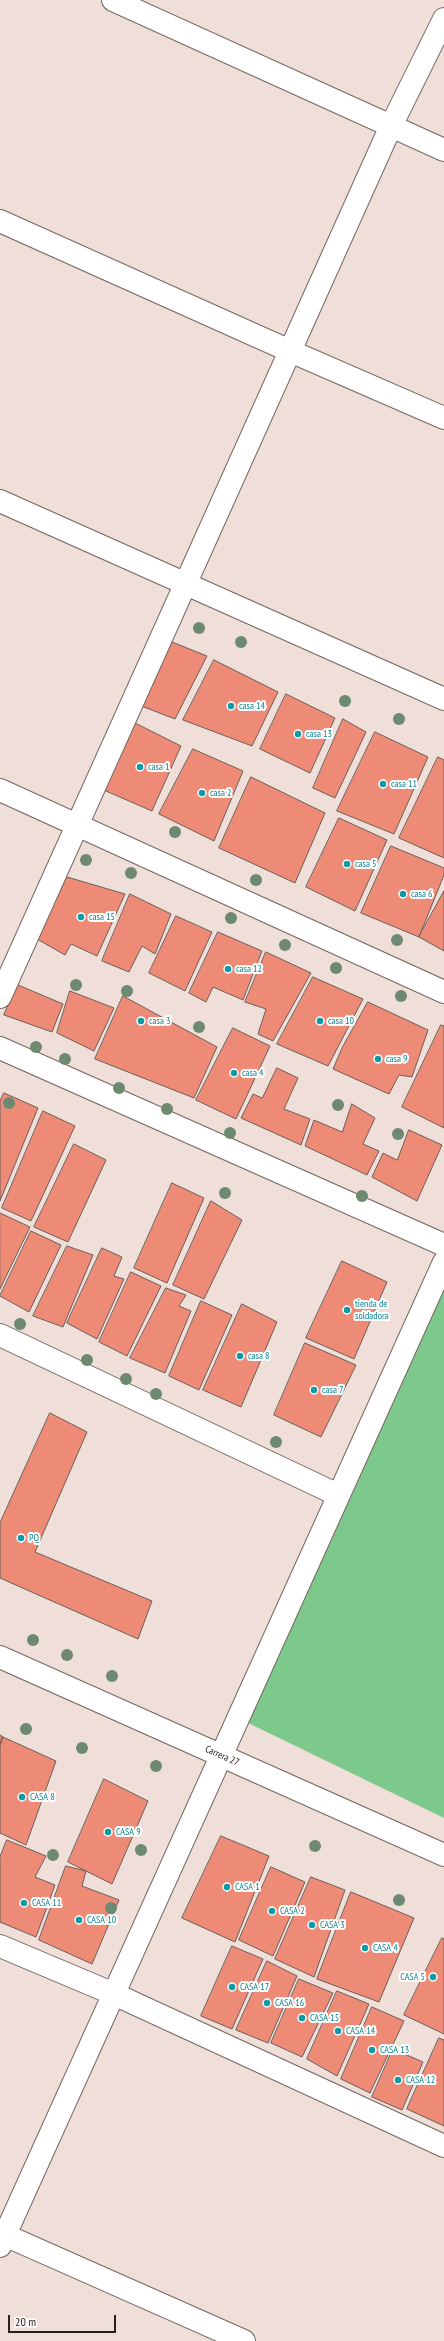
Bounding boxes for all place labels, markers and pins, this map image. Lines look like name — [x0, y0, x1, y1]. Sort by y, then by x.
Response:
place label: casa 14 — [239, 700, 265, 712]
marker: casa 14 — [226, 701, 236, 711]
place label: casa 13 — [306, 728, 332, 740]
marker: casa 13 — [293, 729, 303, 739]
place label: casa 1 — [148, 761, 170, 773]
marker: casa 1 — [135, 762, 145, 772]
place label: casa 11 — [391, 778, 417, 790]
marker: casa 11 — [378, 779, 388, 789]
place label: casa 2 — [210, 787, 232, 799]
marker: casa 2 — [197, 788, 207, 798]
place label: casa 5 — [355, 858, 377, 870]
marker: casa 5 — [342, 859, 352, 869]
place label: casa 6 — [411, 888, 433, 900]
marker: casa 6 — [398, 889, 408, 899]
place label: casa 15 — [89, 911, 115, 923]
marker: casa 15 — [76, 912, 86, 922]
place label: casa 12 — [236, 963, 262, 975]
marker: casa 12 — [223, 964, 233, 974]
place label: casa 3 — [149, 1015, 171, 1027]
place label: casa 10 — [328, 1015, 354, 1027]
marker: casa 3 — [136, 1016, 146, 1026]
marker: casa 10 — [315, 1016, 325, 1026]
place label: casa 9 — [386, 1053, 408, 1065]
marker: casa 9 — [373, 1054, 383, 1064]
place label: casa 4 — [242, 1067, 264, 1079]
marker: casa 4 — [229, 1068, 239, 1078]
place label: tienda de soldadora — [355, 1298, 389, 1322]
marker: tienda de soldadora — [342, 1305, 352, 1315]
place label: casa 8 — [248, 1350, 270, 1362]
marker: casa 8 — [235, 1351, 245, 1361]
place label: casa 7 — [322, 1384, 344, 1396]
marker: casa 7 — [309, 1385, 319, 1395]
place label: PQ — [29, 1532, 39, 1544]
marker: PQ — [16, 1533, 26, 1543]
place label: CASA 8 — [30, 1791, 55, 1803]
marker: CASA 8 — [17, 1792, 27, 1802]
place label: CASA 9 — [116, 1826, 141, 1838]
marker: CASA 9 — [103, 1827, 113, 1837]
place label: CASA 1 — [235, 1881, 260, 1893]
marker: CASA 1 — [222, 1882, 232, 1892]
place label: CASA 11 — [32, 1897, 61, 1909]
marker: CASA 11 — [19, 1898, 29, 1908]
place label: CASA 2 — [280, 1905, 305, 1917]
marker: CASA 2 — [267, 1906, 277, 1916]
place label: CASA 10 — [87, 1914, 116, 1926]
marker: CASA 10 — [74, 1915, 84, 1925]
place label: CASA 3 — [320, 1919, 345, 1931]
marker: CASA 3 — [307, 1920, 317, 1930]
place label: CASA 4 — [373, 1942, 398, 1954]
marker: CASA 4 — [360, 1943, 370, 1953]
place label: CASA 5 — [400, 1971, 425, 1983]
marker: CASA 5 — [428, 1972, 438, 1982]
place label: CASA 17 — [240, 1981, 269, 1993]
marker: CASA 17 — [227, 1982, 237, 1992]
place label: CASA 16 — [275, 1997, 304, 2009]
marker: CASA 16 — [262, 1998, 272, 2008]
place label: CASA 15 — [310, 2012, 339, 2024]
marker: CASA 15 — [297, 2013, 307, 2023]
place label: CASA 14 — [346, 2025, 375, 2037]
marker: CASA 14 — [333, 2026, 343, 2036]
place label: CASA 13 — [380, 2044, 409, 2056]
marker: CASA 13 — [367, 2045, 377, 2055]
place label: CASA 12 — [406, 2074, 435, 2086]
marker: CASA 12 — [393, 2075, 403, 2085]

